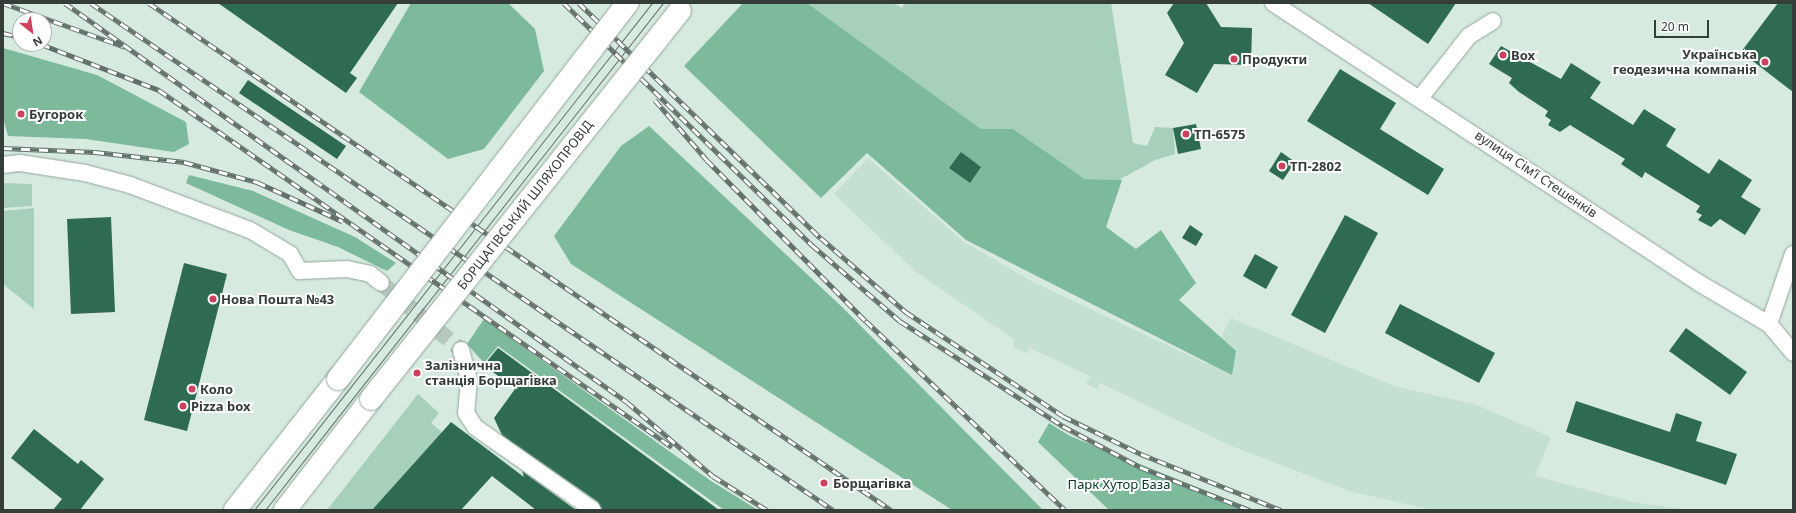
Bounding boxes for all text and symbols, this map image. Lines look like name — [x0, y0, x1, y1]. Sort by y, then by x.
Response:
north arrow — [12, 12, 52, 52]
scale bar — [1656, 12, 1711, 38]
text: 20 m — [1661, 18, 1689, 35]
text: N — [30, 33, 45, 51]
place label: Box — [1511, 47, 1535, 63]
place label: Українська геодезична компанія — [1613, 47, 1757, 78]
marker: Box — [1498, 50, 1508, 60]
place label: Продукти — [1242, 51, 1307, 67]
marker: Продукти — [1229, 54, 1239, 64]
marker: Українська геодезична компанія — [1760, 57, 1770, 67]
place label: Бугорок — [29, 106, 83, 122]
marker: Бугорок — [16, 109, 26, 119]
street label: БОРЩАГІВСЬКИЙ ШЛЯХОПРОВІД — [454, 117, 596, 293]
place label: ТП-6575 — [1194, 126, 1245, 142]
street label: вулиця Сімʼї Стешенків — [1472, 127, 1600, 221]
marker: ТП-6575 — [1181, 129, 1191, 139]
place label: ТП-2802 — [1290, 158, 1341, 174]
marker: ТП-2802 — [1277, 161, 1287, 171]
place label: Нова Пошта №43 — [221, 291, 334, 307]
marker: Нова Пошта №43 — [208, 294, 218, 304]
place label: Залізнична станція Борщагівка — [425, 358, 557, 389]
marker: Залізнична станція Борщагівка — [412, 368, 422, 378]
place label: Коло — [200, 381, 233, 397]
marker: Коло — [187, 384, 197, 394]
place label: Pizza box — [191, 398, 251, 414]
marker: Pizza box — [178, 401, 188, 411]
place label: Борщагівка — [833, 475, 911, 491]
park label: Парк Хутор База — [1068, 476, 1170, 492]
marker: Борщагівка — [818, 477, 830, 489]

